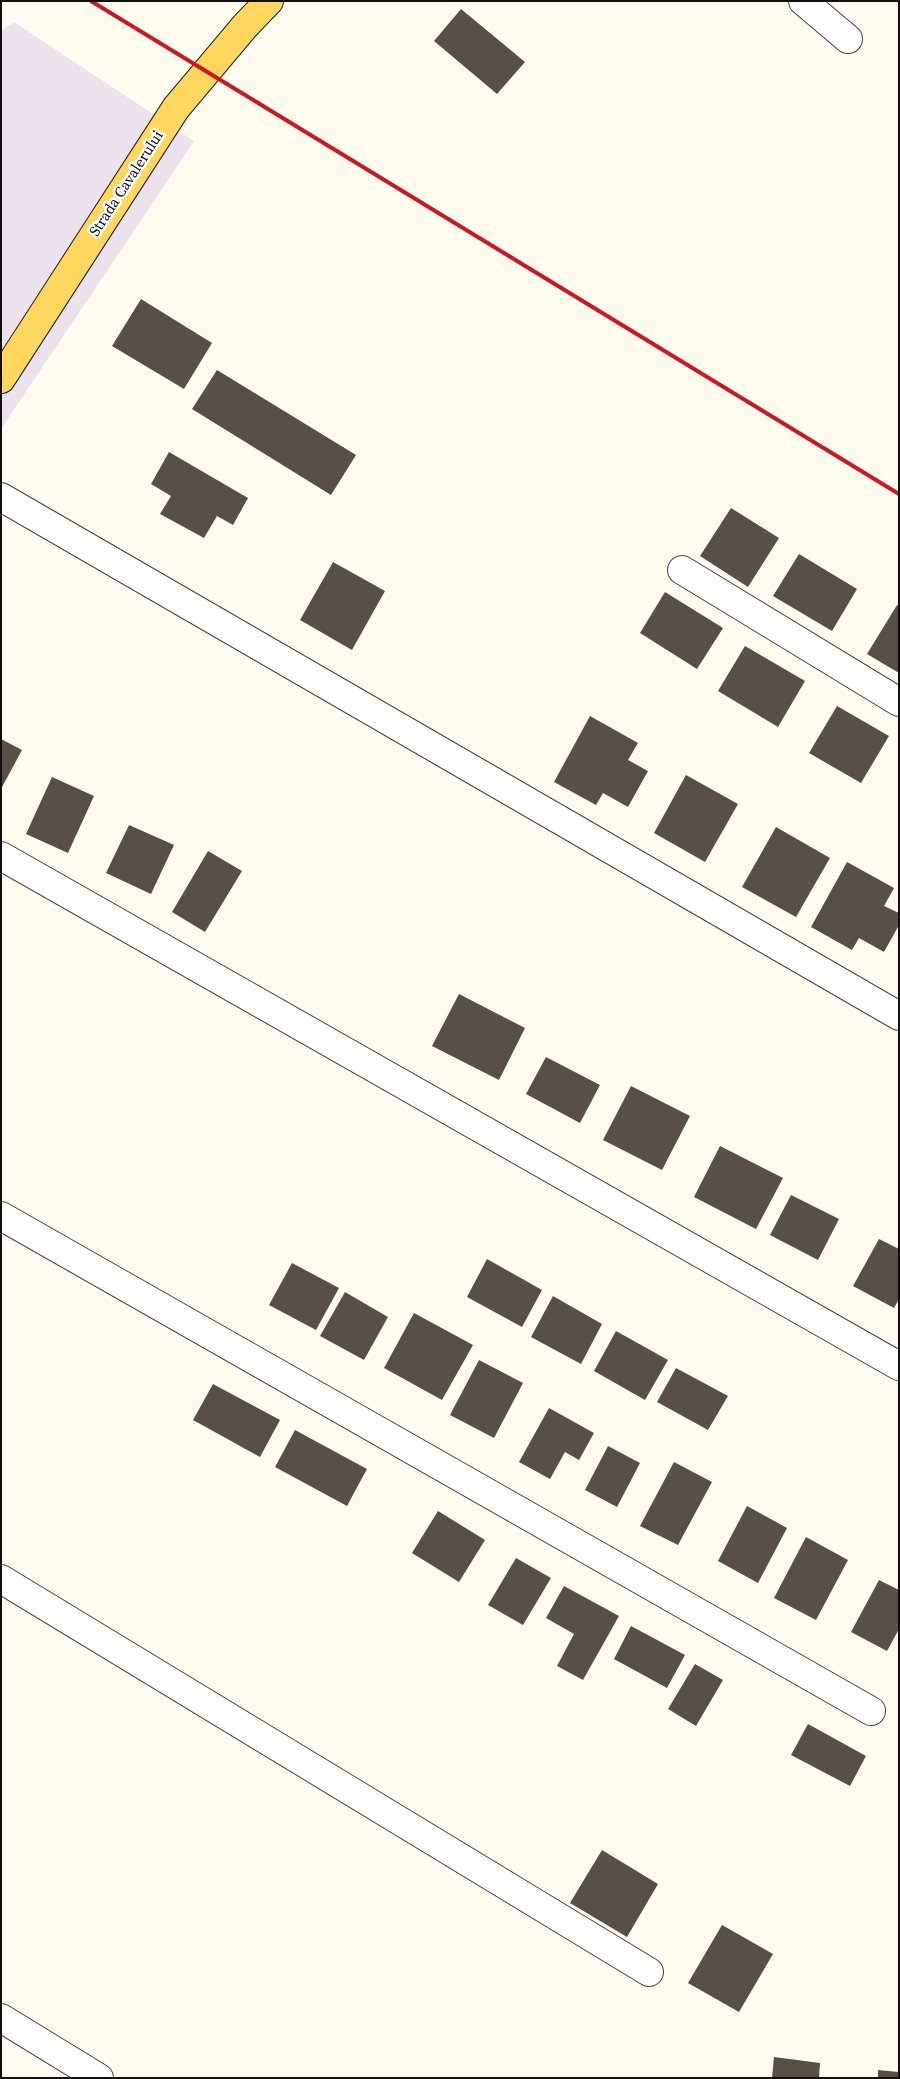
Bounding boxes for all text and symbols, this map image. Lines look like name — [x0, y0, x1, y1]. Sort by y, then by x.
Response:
street label: Strada Cavalerului — [86, 128, 168, 240]

